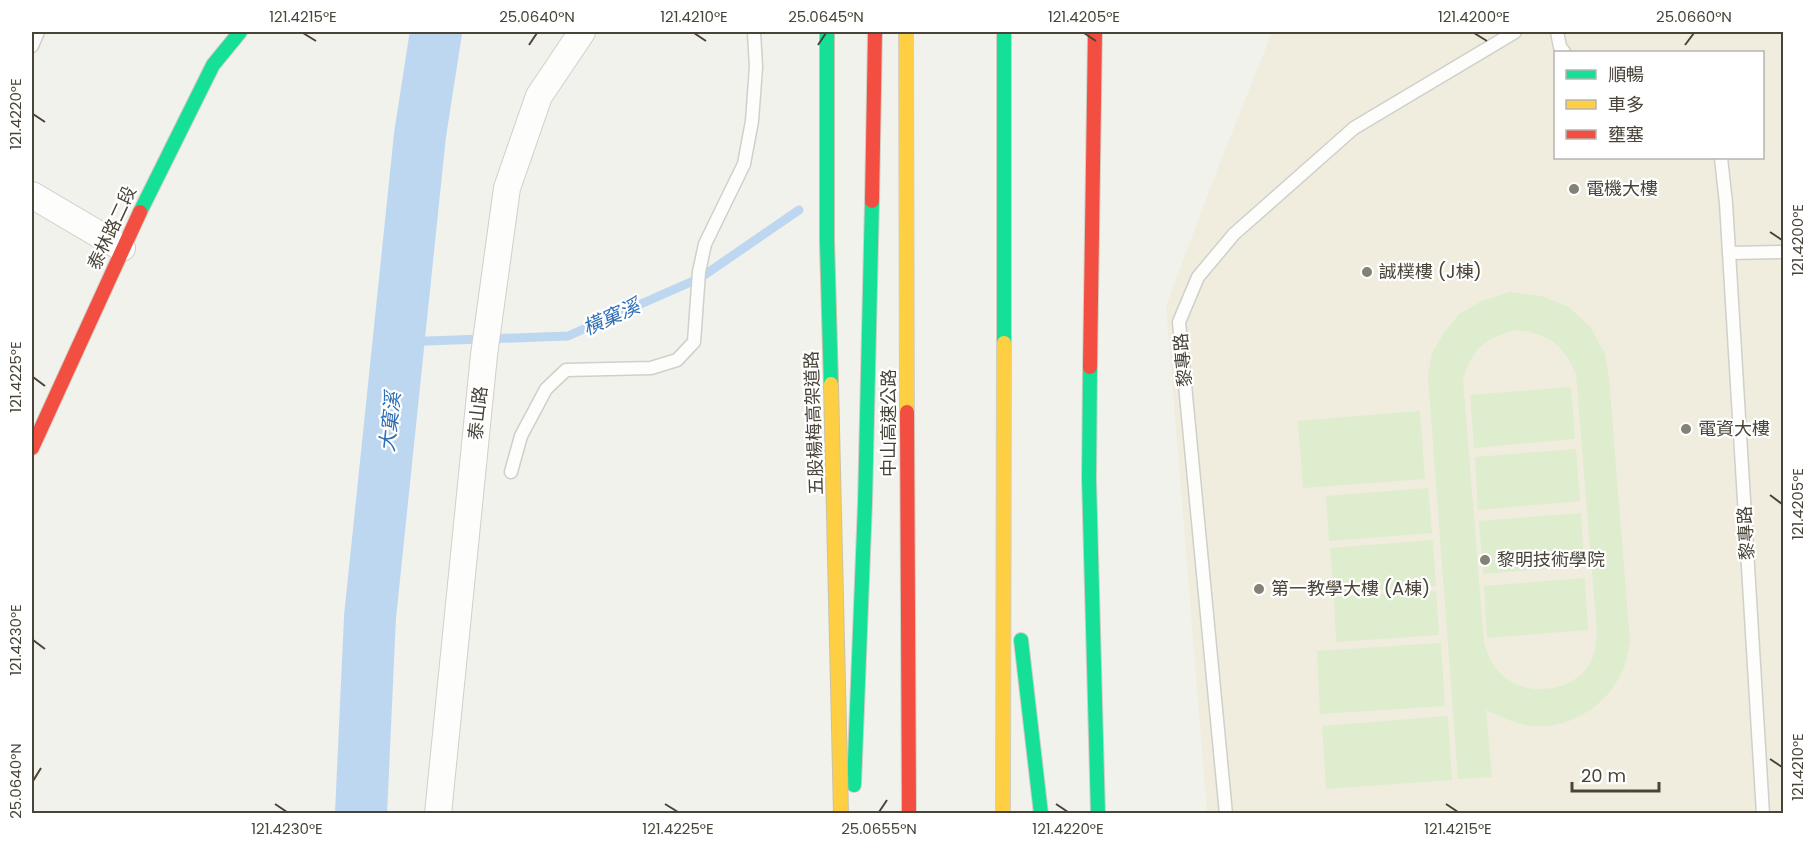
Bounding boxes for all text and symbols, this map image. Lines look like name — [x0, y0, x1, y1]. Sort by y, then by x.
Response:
text: 121.4215°E — [269, 6, 337, 27]
text: 25.0640°N — [499, 6, 575, 27]
text: 121.4210°E — [660, 6, 728, 27]
text: 25.0645°N — [788, 6, 864, 27]
text: 121.4205°E — [1048, 6, 1120, 27]
text: 121.4200°E — [1438, 6, 1510, 27]
text: 25.0660°N — [1656, 6, 1732, 27]
legend — [1554, 51, 1764, 159]
text: 順暢 — [1608, 62, 1644, 87]
text: 121.4220°E — [5, 78, 26, 150]
text: 車多 — [1608, 92, 1644, 117]
text: 壅塞 — [1608, 122, 1644, 147]
place label: 電機大樓 — [1586, 176, 1658, 201]
street label: 泰林路二段 — [81, 182, 142, 274]
marker: 電機大樓 — [1567, 182, 1581, 196]
text: 121.4200°E — [1787, 204, 1808, 276]
place label: 誠樸樓 (J棟) — [1379, 259, 1482, 284]
marker: 誠樸樓 (J棟) — [1360, 265, 1374, 279]
water label: 橫窠溪 — [578, 291, 647, 342]
street label: 黎專路 — [1168, 332, 1197, 388]
text: 121.4225°E — [5, 341, 26, 413]
street label: 五股楊梅高架道路 — [798, 351, 829, 495]
street label: 中山高速公路 — [876, 369, 901, 477]
street label: 泰山路 — [462, 385, 493, 441]
water label: 大窠溪 — [373, 388, 407, 453]
place label: 電資大樓 — [1698, 416, 1770, 441]
marker: 電資大樓 — [1679, 422, 1693, 436]
text: 121.4205°E — [1787, 468, 1808, 540]
street label: 黎專路 — [1732, 505, 1759, 561]
place label: 黎明技術學院 — [1497, 547, 1605, 572]
marker: 黎明技術學院 — [1478, 553, 1492, 567]
place label: 第一教學大樓 (A棟) — [1271, 576, 1430, 601]
marker: 第一教學大樓 (A棟) — [1252, 582, 1266, 596]
text: 121.4230°E — [5, 604, 26, 676]
text: 121.4210°E — [1787, 733, 1808, 801]
text: 25.0640°N — [5, 743, 26, 819]
scale bar — [1572, 755, 1659, 793]
text: 20 m — [1581, 763, 1626, 788]
text: 121.4230°E — [251, 818, 323, 839]
text: 121.4225°E — [642, 818, 714, 839]
text: 25.0655°N — [841, 818, 917, 839]
text: 121.4220°E — [1032, 818, 1104, 839]
text: 121.4215°E — [1424, 818, 1492, 839]

